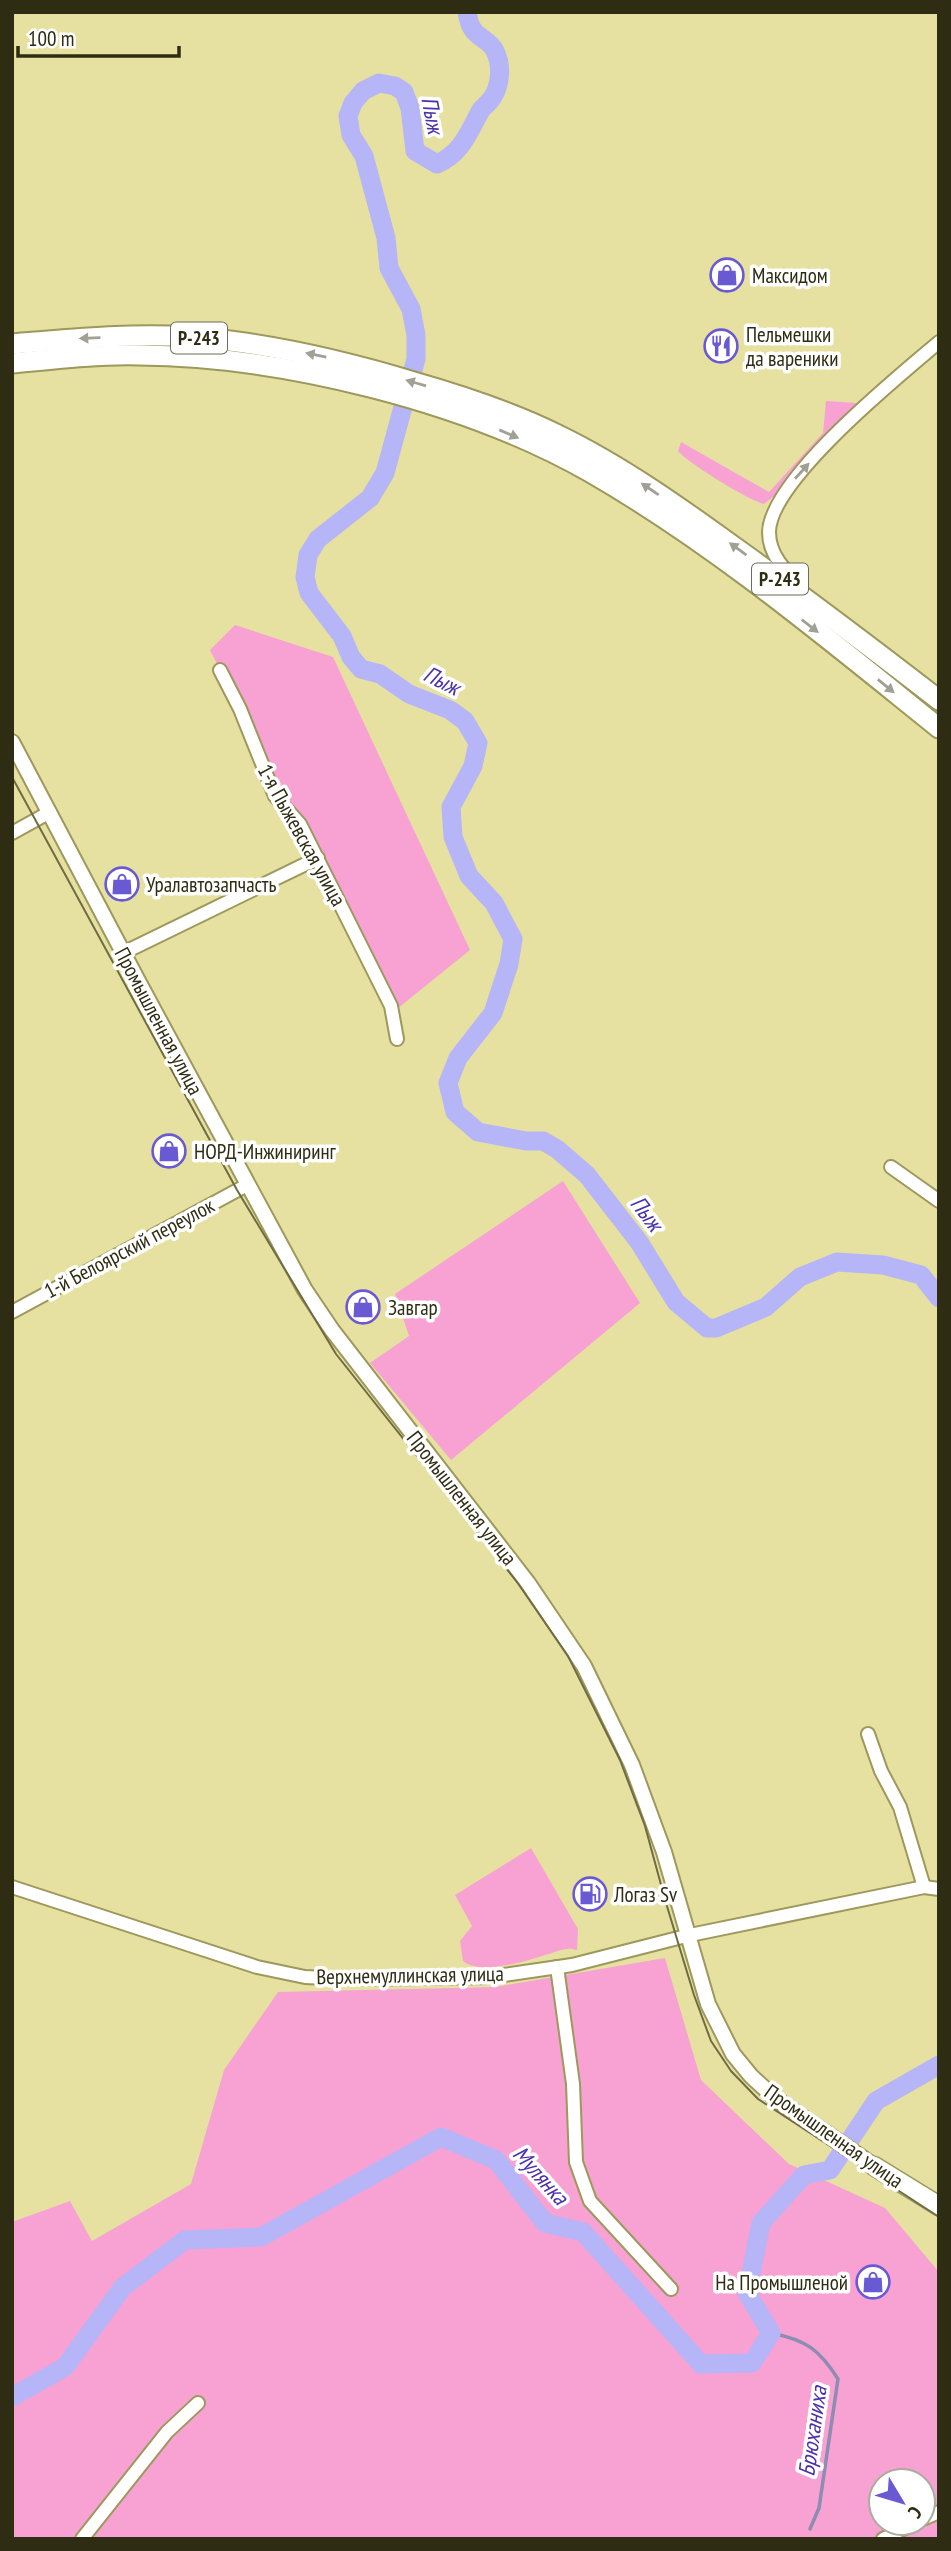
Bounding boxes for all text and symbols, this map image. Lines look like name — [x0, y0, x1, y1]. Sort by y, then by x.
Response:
scale bar — [18, 14, 178, 58]
text: 100 m — [28, 25, 74, 52]
water label: Пыж — [415, 94, 451, 138]
shop icon: Максидом — [708, 256, 746, 294]
place label: Максидом — [752, 262, 828, 289]
place label: Пельмешки да вареники — [746, 321, 838, 372]
road number: Р-243 — [171, 322, 227, 354]
restaurant icon: Пельмешки да вареники — [702, 327, 740, 365]
one-way arrow — [79, 332, 101, 343]
one-way arrow — [305, 350, 327, 361]
one-way arrow — [405, 377, 426, 387]
one-way arrow — [499, 428, 519, 440]
one-way arrow — [794, 463, 810, 480]
one-way arrow — [640, 482, 660, 495]
one-way arrow — [729, 542, 747, 556]
road number: Р-243 — [752, 564, 808, 594]
one-way arrow — [801, 618, 819, 633]
water label: Пыж — [419, 659, 467, 702]
one-way arrow — [878, 678, 895, 693]
street label: 1-я Пыжевская улица — [252, 759, 352, 911]
shop icon: Уралавтозапчасть — [103, 865, 141, 903]
place label: Уралавтозапчасть — [146, 871, 277, 898]
street label: Промышленная улица — [109, 943, 209, 1099]
shop icon: НОРД-Инжиниринг — [150, 1132, 188, 1170]
place label: НОРД-Инжиниринг — [194, 1138, 337, 1165]
water label: Пыж — [624, 1190, 671, 1239]
street label: 1-й Белоярский переулок — [39, 1192, 219, 1304]
shop icon: Завгар — [344, 1288, 382, 1326]
place label: Завгар — [388, 1294, 438, 1321]
street label: Промышленная улица — [401, 1425, 523, 1571]
fuel station icon: Логаз Sv — [571, 1875, 609, 1913]
place label: Логаз Sv — [613, 1881, 678, 1908]
street label: Верхнемуллинская улица — [316, 1960, 504, 1990]
street label: Промышленная улица — [759, 2078, 909, 2194]
water label: Мулянка — [507, 2140, 576, 2212]
shop icon: На Промышленой — [854, 2263, 892, 2301]
place label: На Промышленой — [715, 2269, 848, 2296]
water label: Брюханиха — [791, 2382, 833, 2478]
north arrow — [867, 2467, 937, 2537]
text: С — [903, 2502, 928, 2524]

